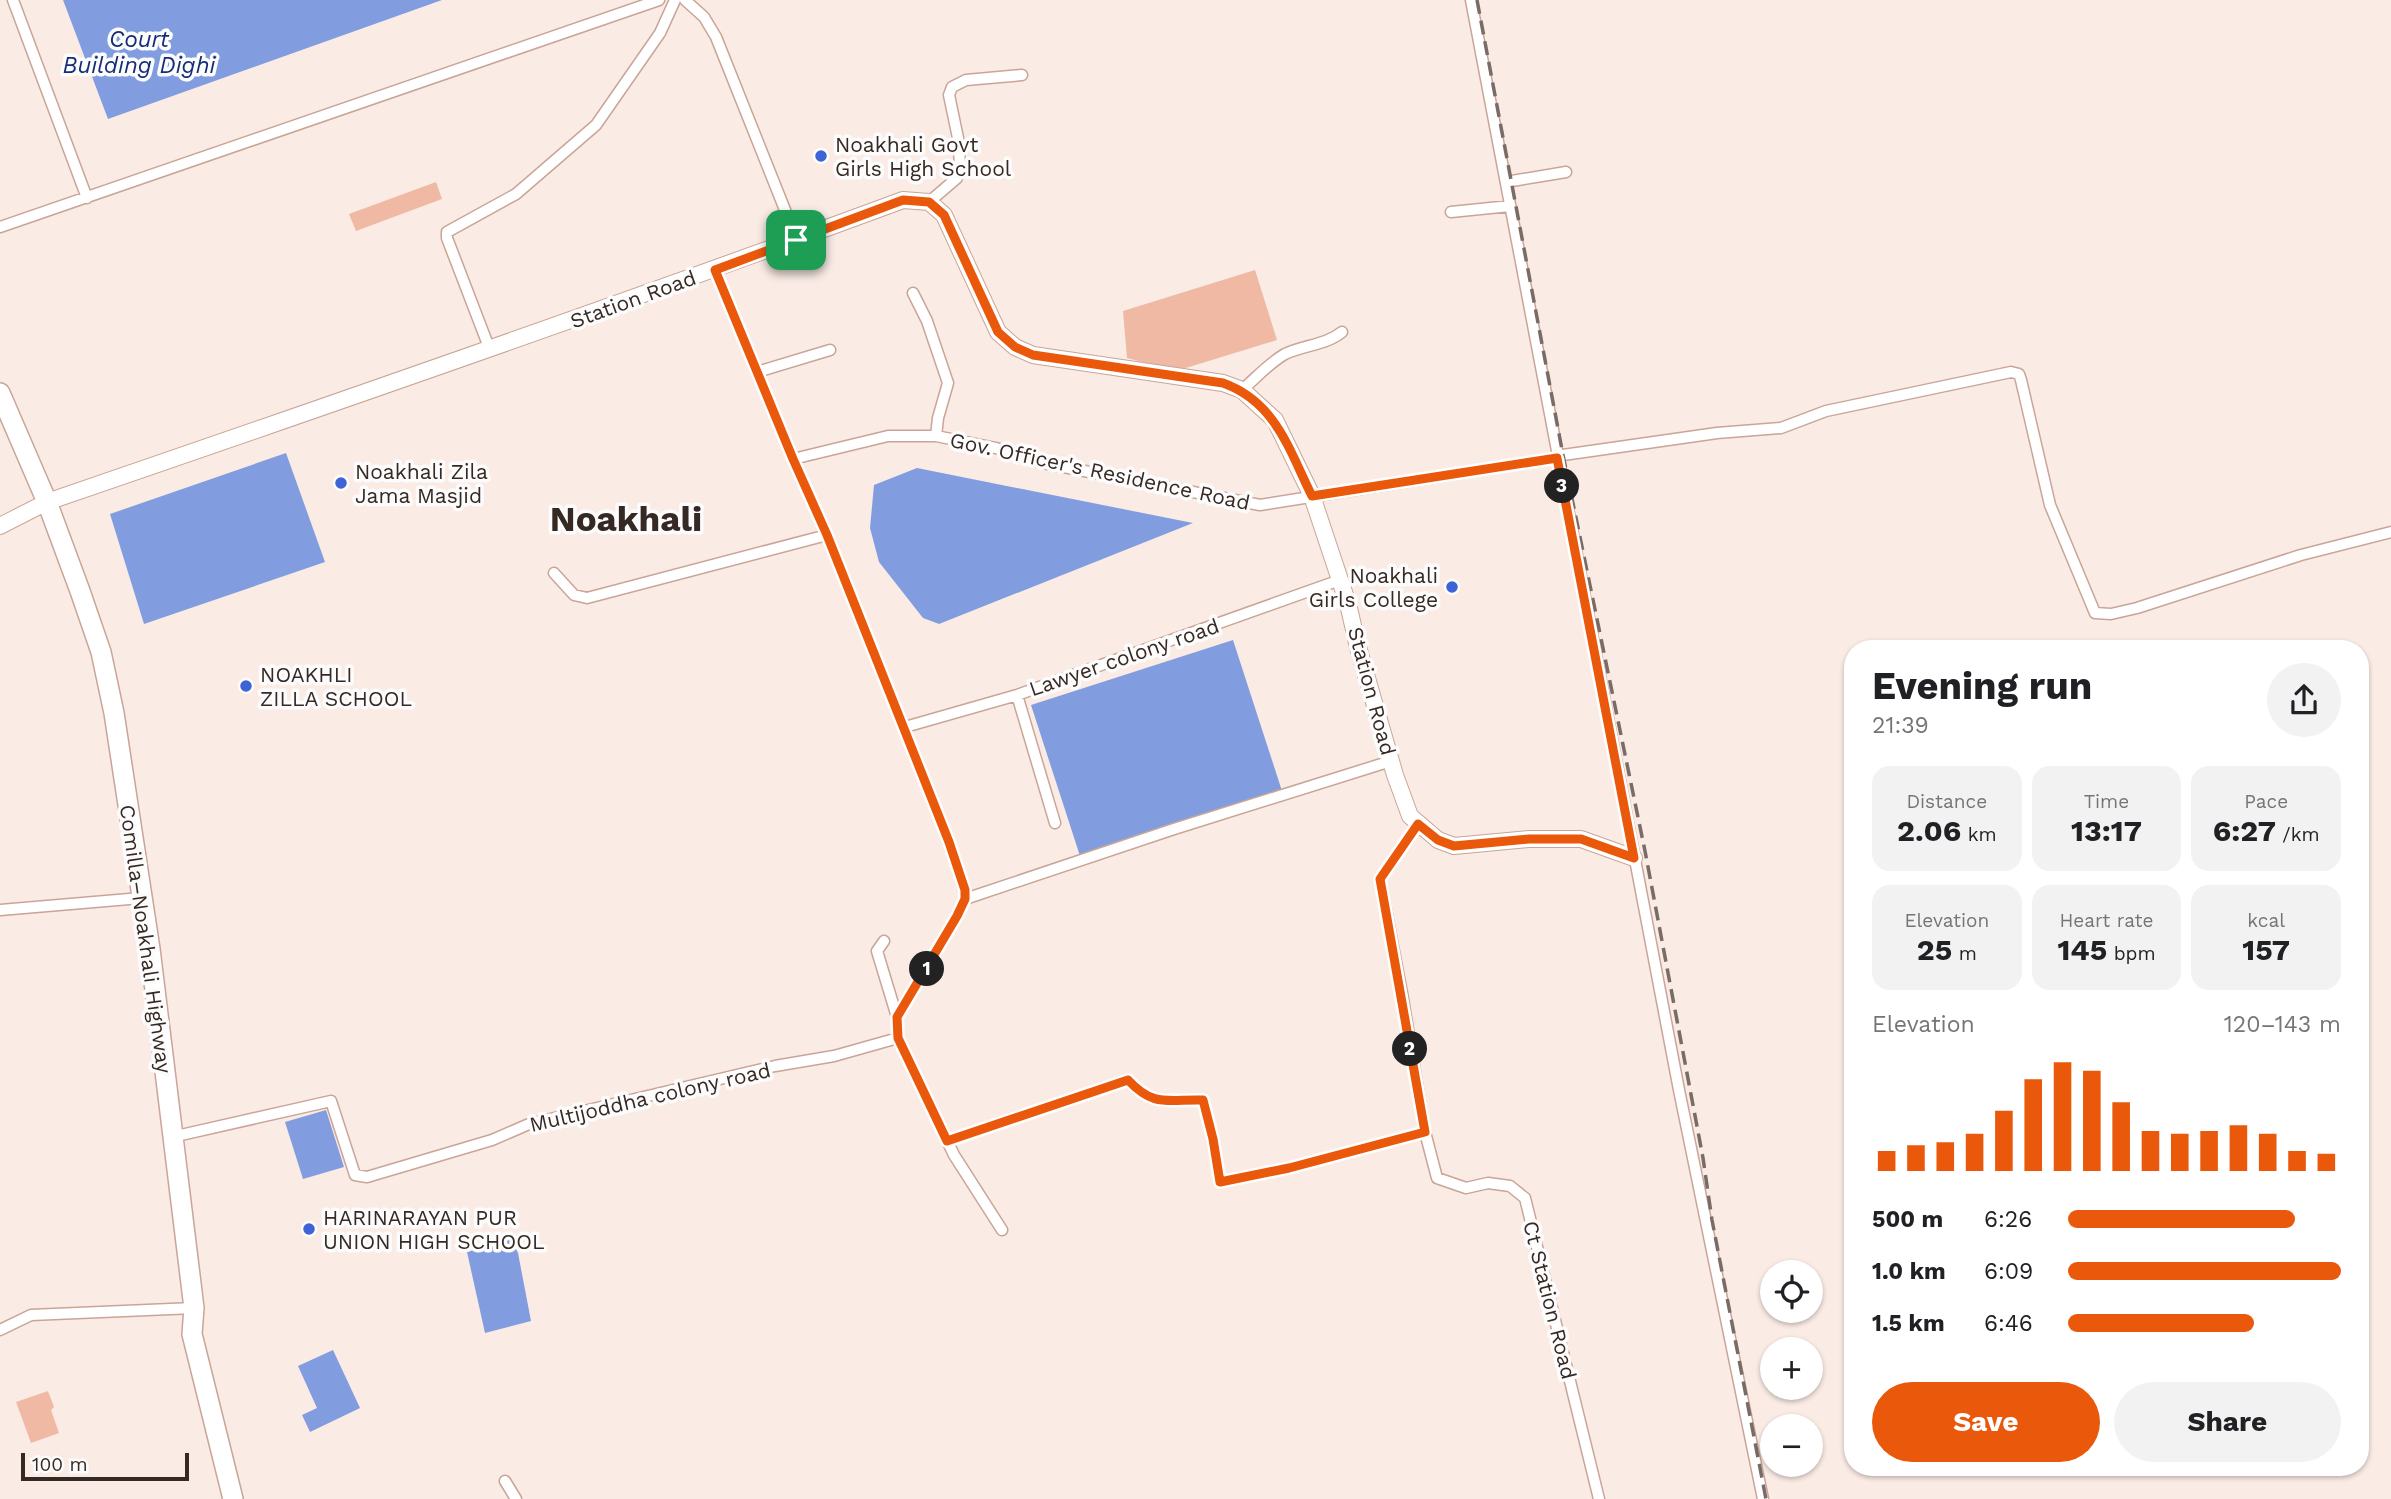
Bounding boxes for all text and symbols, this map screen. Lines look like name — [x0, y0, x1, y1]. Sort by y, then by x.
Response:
water label: Court Building Dighi — [63, 26, 217, 79]
place label: Noakhali Govt Girls High School — [835, 132, 1012, 181]
marker: Noakhali Govt Girls High School — [813, 148, 829, 164]
pin — [766, 210, 826, 270]
icon: arrive — [777, 221, 815, 259]
street label: Station Road — [567, 265, 699, 333]
street label: Gov. Officer's Residence Road — [948, 427, 1252, 515]
place label: Noakhali Zila Jama Masjid — [355, 459, 488, 508]
pin: 3 — [1544, 468, 1580, 504]
text: 3 — [1556, 474, 1567, 497]
marker: Noakhali Zila Jama Masjid — [333, 475, 349, 491]
district label: Noakhali — [550, 498, 702, 540]
place label: Noakhali Girls College — [1309, 563, 1438, 612]
marker: Noakhali Girls College — [1444, 579, 1460, 595]
street label: Lawyer colony road — [1026, 613, 1222, 701]
street label: Station Road — [1343, 624, 1401, 758]
place label: NOAKHLI ZILLA SCHOOL — [260, 662, 412, 711]
button: share — [2267, 663, 2341, 737]
text: Evening run — [1872, 664, 2092, 708]
marker: NOAKHLI ZILLA SCHOOL — [238, 678, 254, 694]
text: 21:39 — [1872, 712, 1929, 739]
text: Distance — [1906, 790, 1987, 813]
text: Time — [2084, 790, 2129, 813]
text: Pace — [2244, 790, 2288, 813]
street label: Comilla–Noakhali Highway — [115, 803, 177, 1075]
text: 2.06 — [1897, 813, 1961, 848]
text: 13:17 — [2071, 813, 2142, 848]
text: 6:27 — [2213, 813, 2276, 848]
text: km — [1961, 823, 1997, 846]
text: /km — [2276, 823, 2320, 846]
text: Elevation — [1904, 909, 1989, 932]
text: Heart rate — [2060, 909, 2153, 932]
text: kcal — [2247, 909, 2285, 932]
text: 25 — [1917, 932, 1952, 967]
text: 145 — [2057, 932, 2107, 967]
text: 157 — [2242, 932, 2290, 967]
text: m — [1952, 942, 1977, 965]
text: bpm — [2107, 942, 2156, 965]
pin: 1 — [909, 951, 944, 986]
text: 1 — [922, 957, 931, 980]
text: Elevation — [1872, 1011, 1975, 1038]
text: 120–143 m — [2224, 1011, 2341, 1038]
pin: 2 — [1392, 1032, 1428, 1066]
text: 2 — [1404, 1037, 1415, 1060]
street label: Multijoddha colony road — [527, 1057, 773, 1137]
place label: HARINARAYAN PUR UNION HIGH SCHOOL — [323, 1205, 544, 1254]
text: 500 m — [1872, 1206, 1943, 1233]
text: 6:26 — [1984, 1206, 2032, 1233]
street label: Ct Station Road — [1518, 1218, 1582, 1382]
marker: HARINARAYAN PUR UNION HIGH SCHOOL — [301, 1221, 317, 1237]
text: 1.0 km — [1872, 1258, 1946, 1285]
text: 6:09 — [1984, 1258, 2033, 1285]
map controls — [1760, 1260, 1823, 1477]
button: locate — [1760, 1260, 1823, 1323]
text: 1.5 km — [1872, 1310, 1945, 1337]
text: 6:46 — [1984, 1310, 2033, 1337]
button: + — [1760, 1337, 1823, 1400]
button: Save — [1872, 1382, 2100, 1462]
button: Share — [2114, 1382, 2341, 1462]
button: − — [1760, 1414, 1823, 1477]
scale bar — [21, 1450, 189, 1482]
text: 100 m — [32, 1453, 88, 1476]

